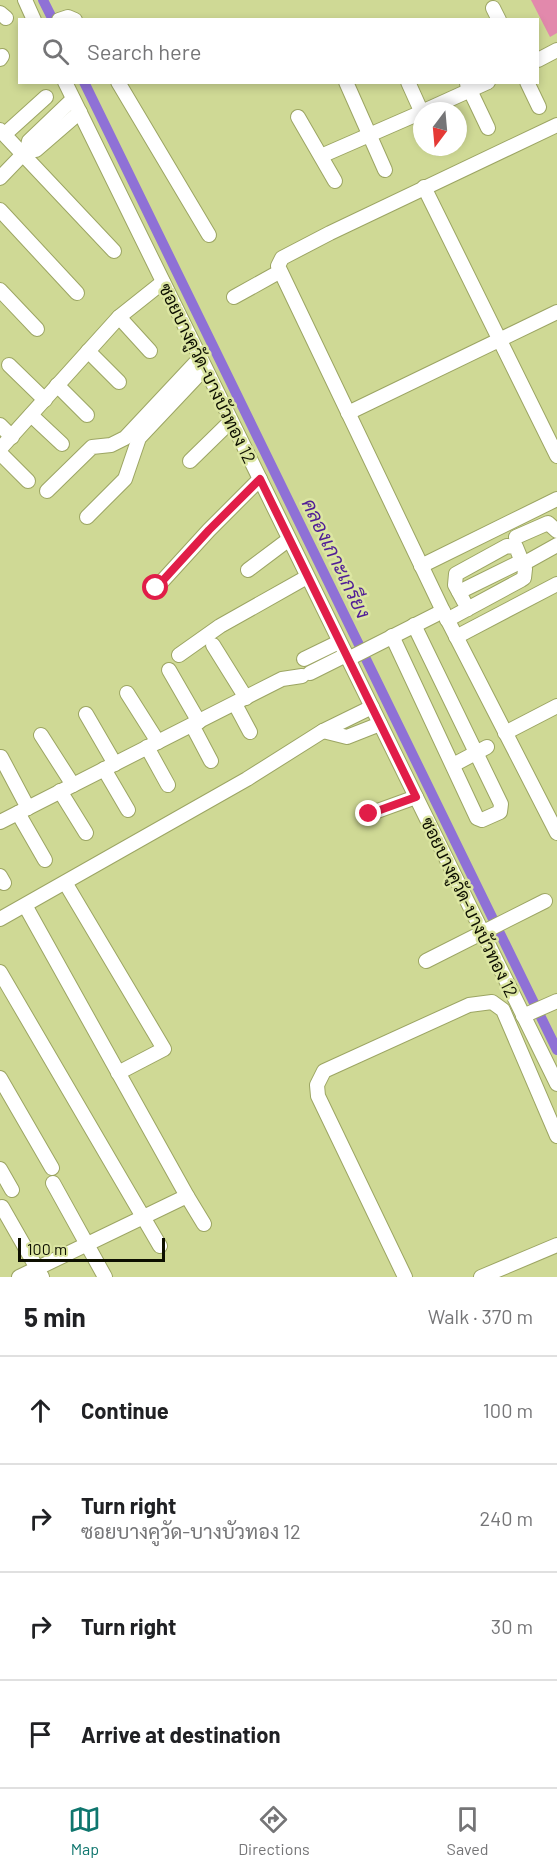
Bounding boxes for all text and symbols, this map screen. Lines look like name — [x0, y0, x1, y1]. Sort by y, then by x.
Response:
search box — [18, 18, 539, 84]
icon: search — [39, 35, 72, 68]
text: Search here — [87, 38, 201, 64]
north arrow — [413, 102, 467, 156]
street label: ซอยบางคูวัด-บางบัวทอง 12 — [152, 279, 261, 468]
water label: คลองเกาะเกรียง — [298, 494, 376, 622]
route start — [142, 574, 168, 600]
route end — [355, 800, 381, 826]
street label: ซอยบางคูวัด-บางบัวทอง 12 — [414, 813, 523, 1002]
scale bar — [18, 1235, 165, 1262]
text: 100 m — [27, 1239, 67, 1258]
text: 5 min — [24, 1301, 86, 1332]
text: Walk · 370 m — [428, 1304, 533, 1328]
icon: ahead — [24, 1394, 57, 1427]
text: Continue — [81, 1397, 169, 1423]
text: 100 m — [483, 1398, 533, 1422]
text: Turn right — [81, 1492, 176, 1518]
icon: right — [24, 1502, 57, 1535]
text: 240 m — [479, 1506, 533, 1530]
text: ซอยบางคูวัด-บางบัวทอง 12 — [81, 1519, 301, 1543]
icon: right — [24, 1610, 57, 1643]
text: Turn right — [81, 1613, 176, 1639]
text: 30 m — [491, 1614, 533, 1638]
icon: arrive — [24, 1718, 57, 1751]
text: Arrive at destination — [81, 1721, 280, 1747]
tab: Map — [68, 1803, 101, 1858]
tab: Directions — [238, 1803, 310, 1858]
tab: Saved — [447, 1803, 489, 1858]

